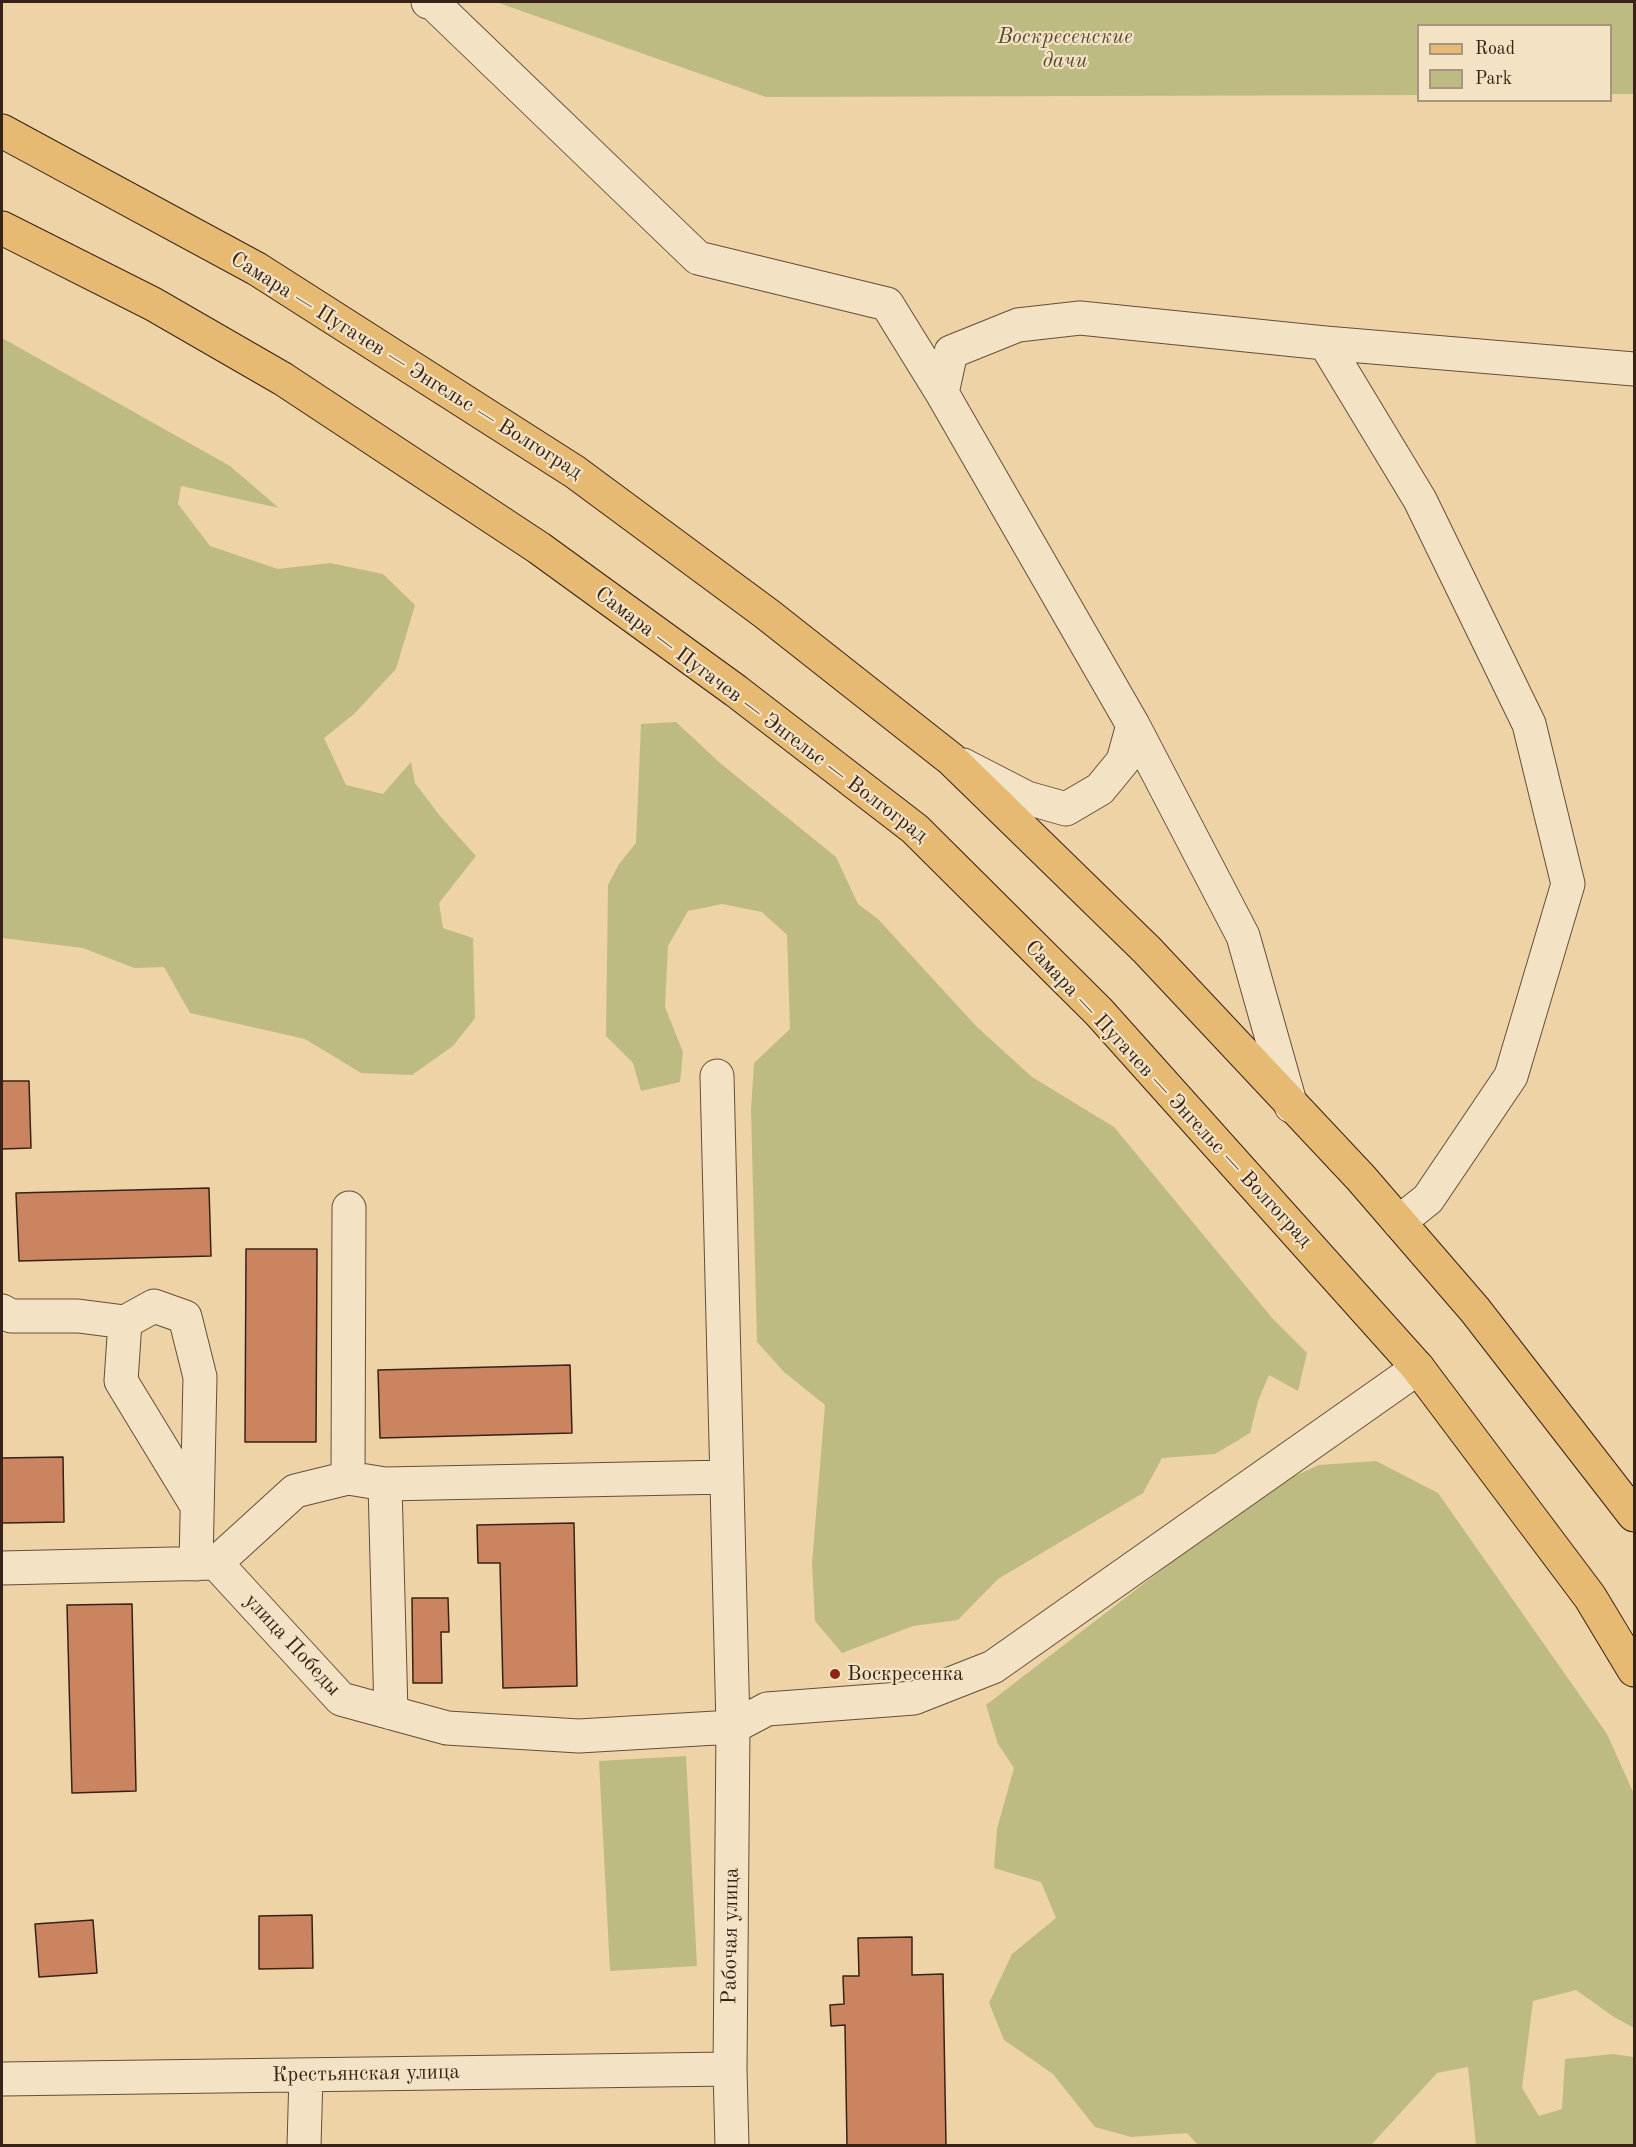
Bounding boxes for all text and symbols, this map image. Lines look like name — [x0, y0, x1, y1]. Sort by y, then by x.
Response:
park label: Воскресенские дачи — [997, 24, 1133, 74]
legend — [1417, 24, 1612, 102]
text: Road — [1475, 40, 1515, 58]
text: Park — [1475, 70, 1512, 88]
street label: Самара — Пугачев — Энгельс — Волгоград — [225, 247, 587, 485]
street label: Самара — Пугачев — Энгельс — Волгоград — [590, 582, 932, 848]
street label: Самара — Пугачев — Энгельс — Волгоград — [1019, 935, 1317, 1253]
street label: улица Победы — [238, 1589, 346, 1701]
place label: Воскресенка — [847, 1661, 963, 1687]
marker: Воскресенка — [828, 1667, 842, 1681]
street label: Рабочая улица — [717, 1867, 745, 2005]
street label: Крестьянская улица — [272, 2060, 460, 2088]

